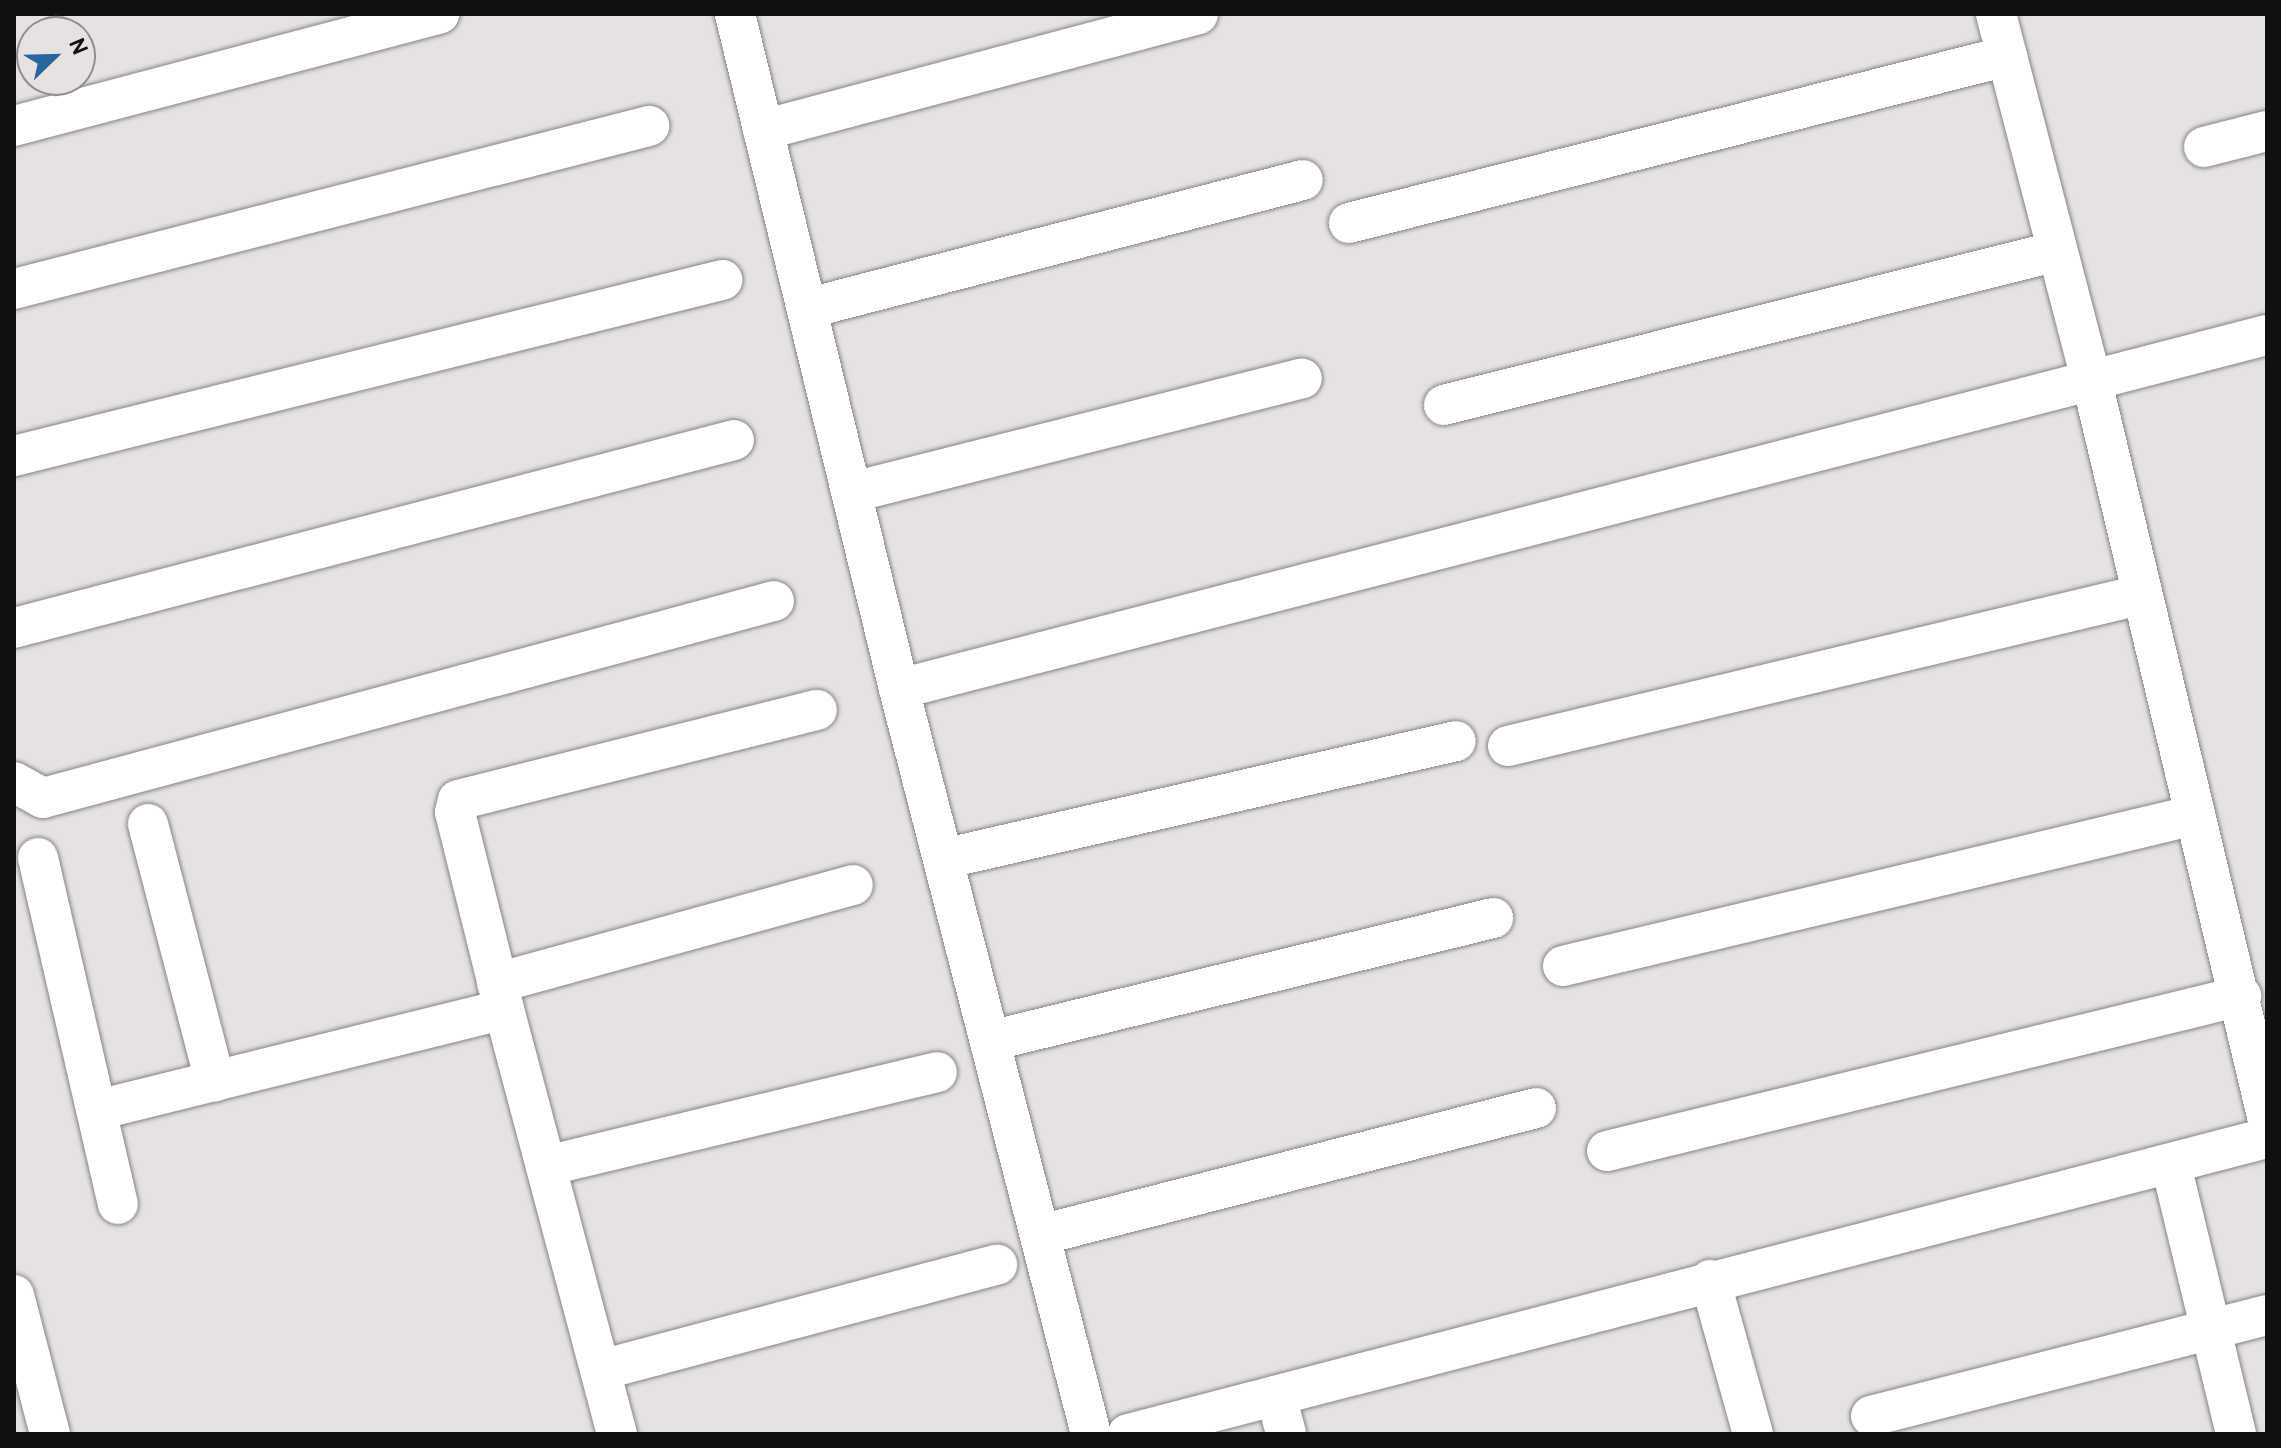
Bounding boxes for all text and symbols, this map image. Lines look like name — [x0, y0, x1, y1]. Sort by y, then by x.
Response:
north arrow — [16, 16, 96, 96]
text: N — [61, 35, 92, 60]

